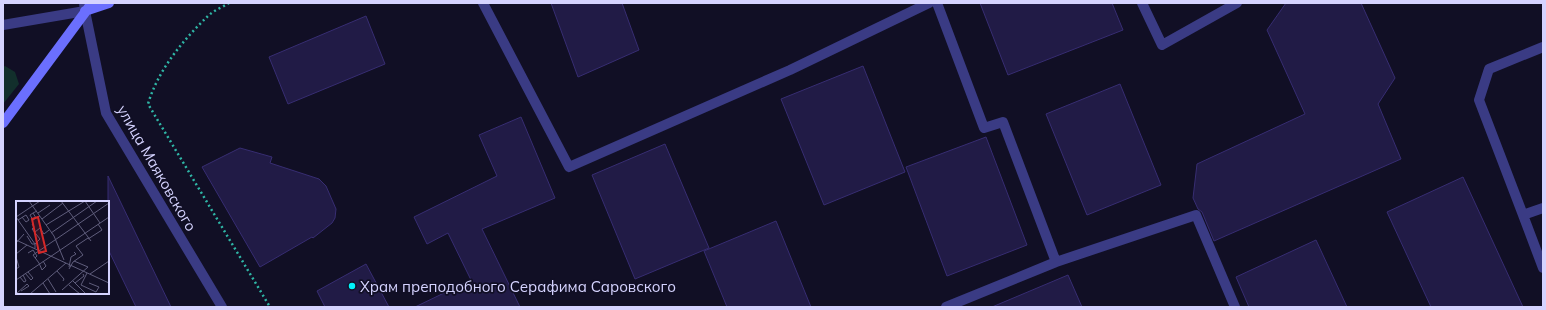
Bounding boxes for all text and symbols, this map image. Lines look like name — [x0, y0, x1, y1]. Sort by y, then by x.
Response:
street label: улица Маяковского — [113, 101, 201, 235]
inset map — [16, 201, 109, 294]
place label: Храм преподобного Серафима Саровского — [360, 277, 676, 296]
marker: Храм преподобного Серафима Саровского — [347, 281, 357, 291]

